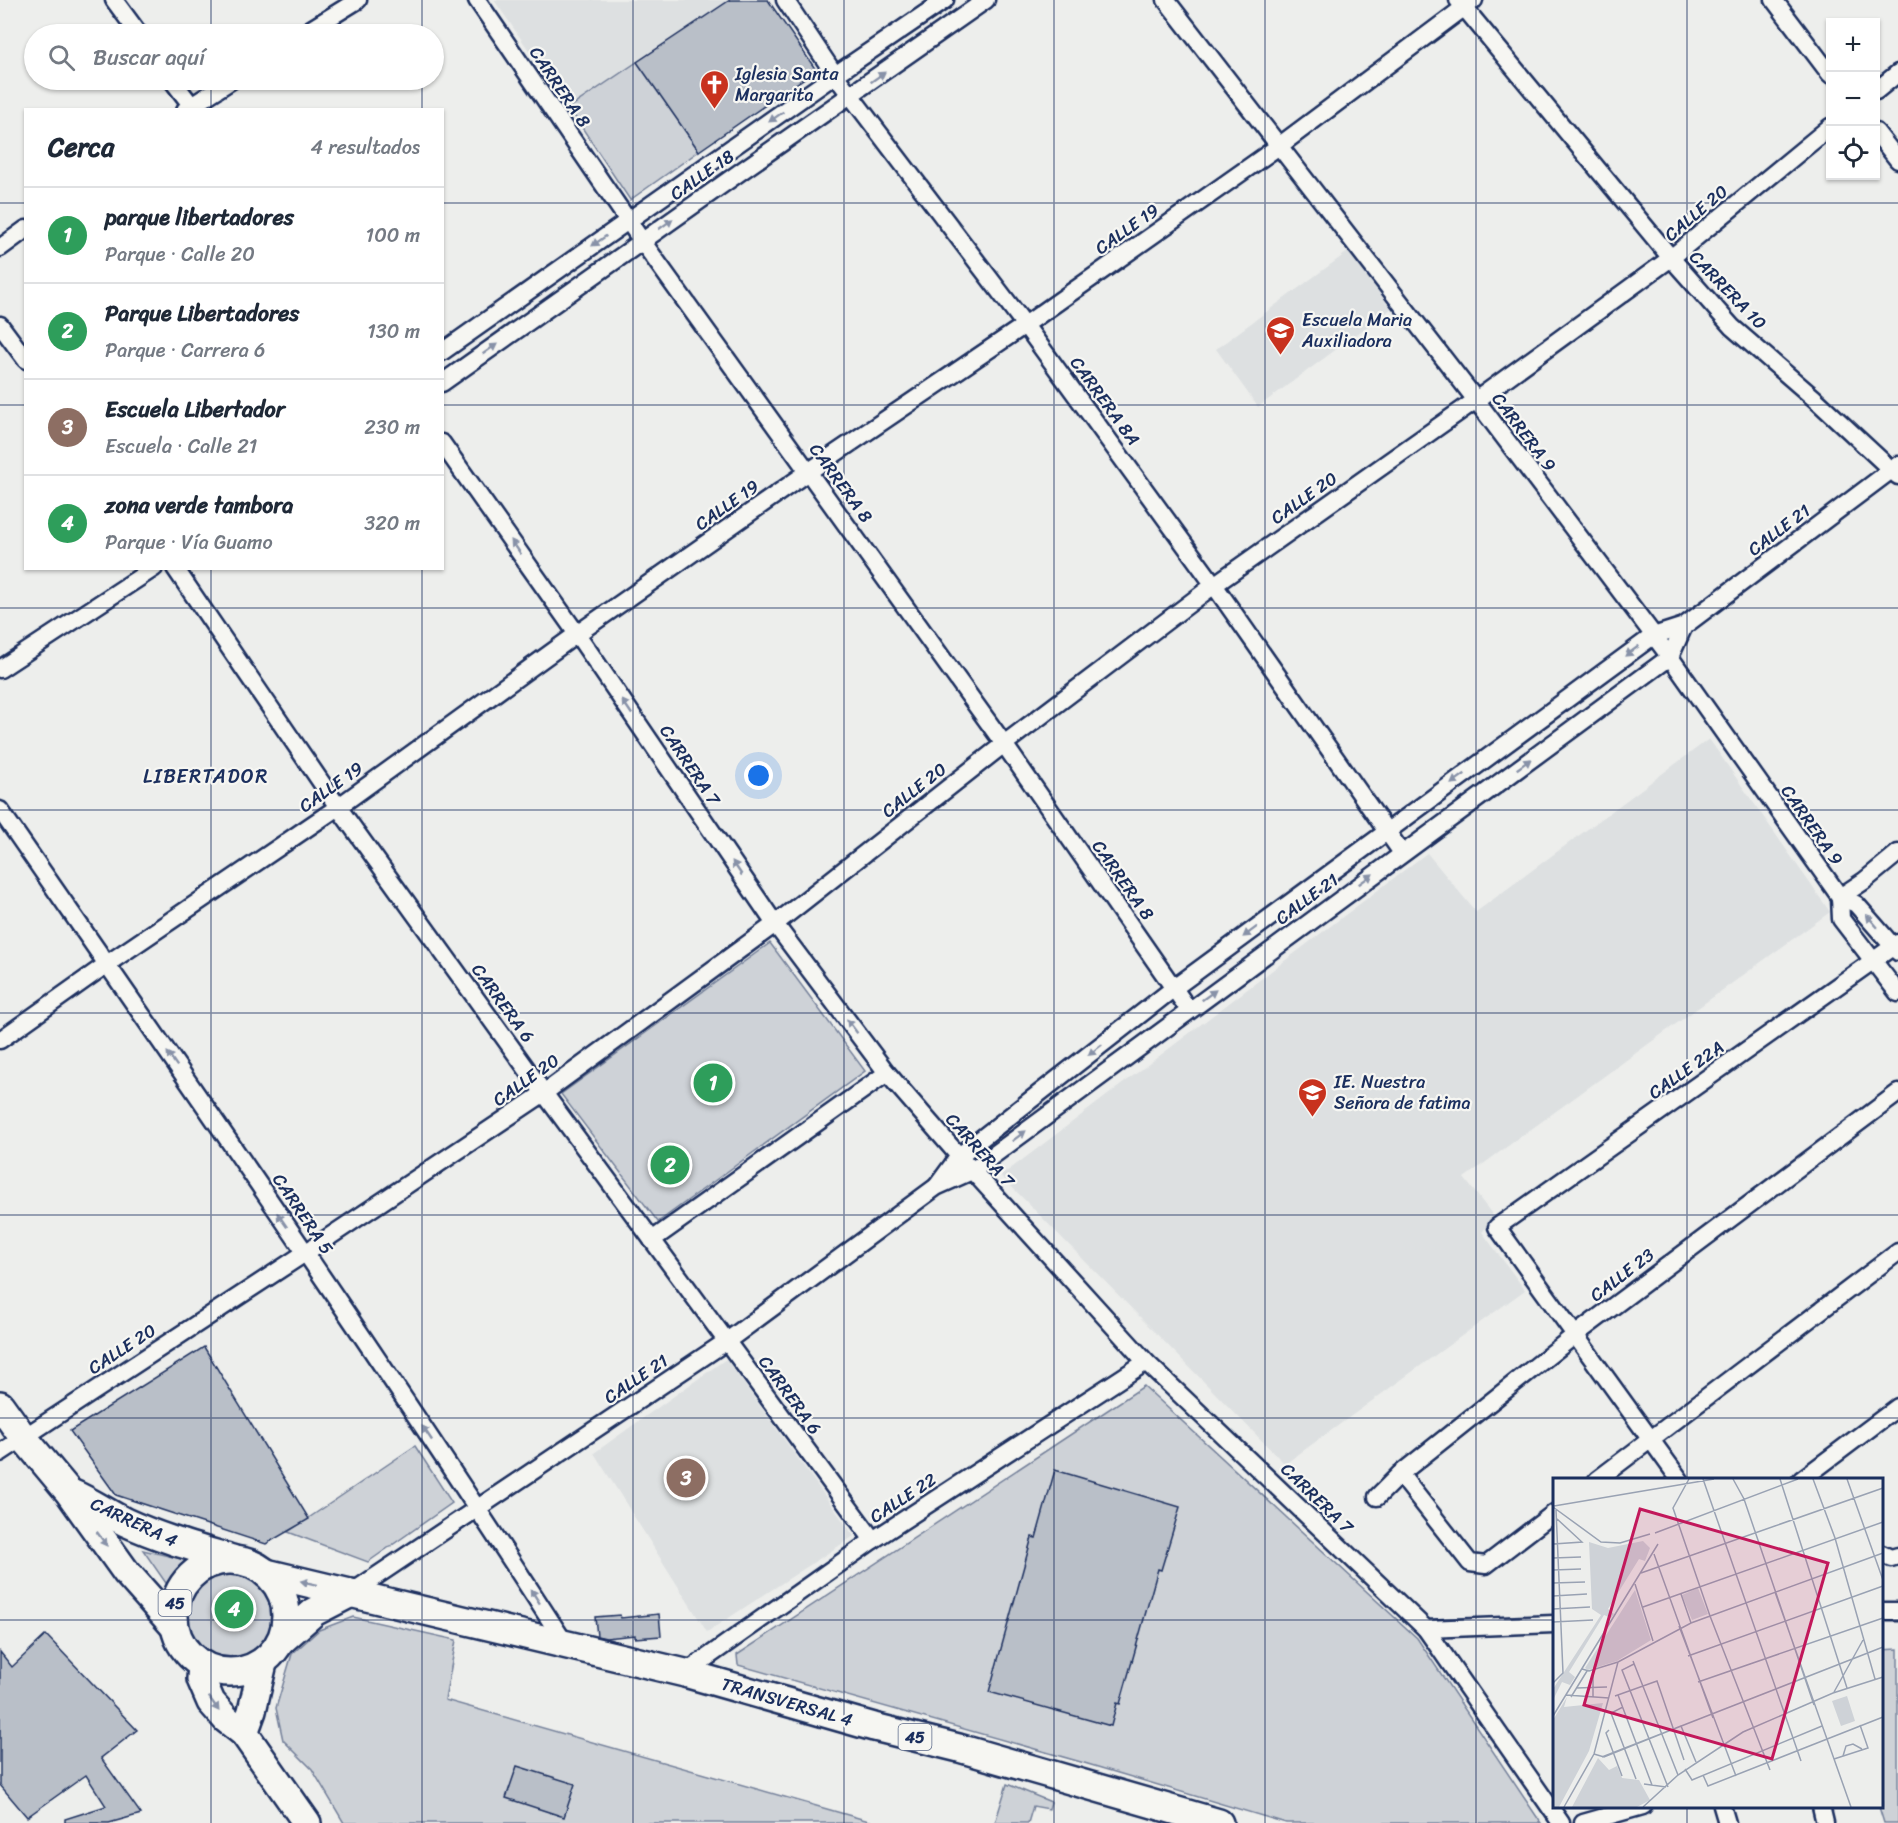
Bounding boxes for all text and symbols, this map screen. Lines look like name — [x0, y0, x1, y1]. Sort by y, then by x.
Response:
map controls — [1826, 18, 1880, 180]
button: + — [1826, 18, 1880, 72]
search box — [24, 24, 444, 90]
text: Buscar aquí — [93, 38, 205, 77]
street label: CARRERA 8 — [521, 40, 599, 135]
icon: search — [45, 41, 78, 74]
place label: Iglesia Santa Margarita — [734, 58, 840, 111]
church icon: Iglesia Santa Margarita — [698, 68, 730, 110]
one-way arrow — [869, 71, 885, 83]
button: − — [1826, 72, 1880, 126]
one-way arrow — [768, 111, 784, 123]
text: Cerca — [48, 124, 114, 170]
button: locate — [1826, 126, 1880, 180]
text: 4 resultados — [311, 130, 420, 165]
street label: CALLE 18 — [663, 141, 741, 209]
street label: CALLE 20 — [1657, 176, 1735, 250]
street label: CALLE 19 — [1088, 195, 1166, 263]
text: parque libertadores — [105, 198, 294, 237]
text: 1 — [63, 218, 72, 253]
text: 100 m — [366, 218, 420, 253]
one-way arrow — [658, 218, 674, 230]
one-way arrow — [592, 235, 608, 247]
text: Parque · Calle 20 — [105, 237, 255, 272]
street label: CARRERA 10 — [1681, 243, 1775, 337]
text: Parque Libertadores — [105, 294, 299, 333]
place label: Escuela Maria Auxiliadora — [1301, 304, 1412, 357]
text: 2 — [62, 314, 73, 349]
text: 130 m — [367, 314, 420, 349]
school or university icon: Escuela Maria Auxiliadora — [1265, 314, 1297, 356]
text: Parque · Carrera 6 — [105, 333, 265, 368]
one-way arrow — [482, 343, 498, 355]
street label: CARRERA 8A — [1061, 349, 1149, 453]
street label: CARRERA 9 — [1483, 385, 1565, 479]
text: Escuela Libertador — [105, 390, 285, 429]
text: 3 — [62, 410, 73, 445]
text: 230 m — [364, 410, 420, 445]
text: Escuela · Calle 21 — [105, 429, 257, 464]
street label: CARRERA 8 — [801, 436, 881, 530]
street label: CALLE 20 — [1264, 463, 1344, 533]
street label: CALLE 19 — [688, 471, 766, 539]
text: zona verde tambora — [105, 486, 293, 525]
street label: CALLE 21 — [1740, 495, 1818, 565]
text: 4 — [61, 506, 74, 541]
text: 320 m — [364, 506, 420, 541]
text: Parque · Vía Guamo — [105, 525, 273, 560]
one-way arrow — [511, 539, 522, 555]
one-way arrow — [1625, 645, 1641, 657]
one-way arrow — [621, 700, 633, 716]
street label: CARRERA 7 — [651, 718, 730, 814]
street label: CALLE 19 — [292, 753, 370, 821]
street label: CALLE 20 — [874, 754, 954, 826]
one-way arrow — [1515, 758, 1531, 770]
district label: LIBERTADOR — [143, 759, 269, 794]
your location — [744, 761, 773, 790]
one-way arrow — [1450, 772, 1465, 784]
street label: CARRERA 9 — [1772, 778, 1852, 872]
street label: CARRERA 8 — [1083, 833, 1163, 927]
one-way arrow — [731, 861, 743, 877]
street label: CALLE 21 — [1268, 865, 1346, 933]
one-way arrow — [1358, 873, 1374, 885]
one-way arrow — [1865, 913, 1878, 929]
one-way arrow — [1243, 926, 1259, 938]
street label: CARRERA 6 — [463, 956, 543, 1050]
one-way arrow — [1201, 989, 1217, 1001]
one-way arrow — [845, 1018, 858, 1034]
street label: CALLE 22A — [1641, 1032, 1731, 1108]
one-way arrow — [1087, 1044, 1103, 1056]
street label: CALLE 20 — [486, 1045, 566, 1115]
one-way arrow — [167, 1051, 178, 1067]
pin: 1 — [694, 1060, 732, 1106]
place label: IE. Nuestra Señora de fatima — [1333, 1066, 1470, 1119]
school or university icon: IE. Nuestra Señora de fatima — [1297, 1076, 1329, 1118]
street label: CARRERA 7 — [937, 1105, 1024, 1196]
one-way arrow — [1010, 1130, 1026, 1142]
pin: 2 — [650, 1142, 690, 1188]
street label: CARRERA 5 — [264, 1167, 342, 1261]
one-way arrow — [276, 1212, 288, 1228]
street label: CALLE 23 — [1583, 1240, 1662, 1310]
street label: CALLE 20 — [81, 1315, 163, 1383]
street label: CALLE 21 — [597, 1345, 675, 1413]
street label: CARRERA 6 — [750, 1348, 830, 1442]
one-way arrow — [422, 1425, 433, 1441]
street label: CARRERA 7 — [1273, 1454, 1363, 1543]
pin: 3 — [666, 1456, 706, 1500]
street label: CALLE 22 — [863, 1464, 943, 1532]
inset map — [1553, 1478, 1883, 1808]
street label: CARRERA 4 — [85, 1488, 183, 1556]
one-way arrow — [96, 1530, 108, 1546]
one-way arrow — [299, 1577, 318, 1587]
pin: 4 — [214, 1586, 254, 1632]
one-way arrow — [529, 1588, 540, 1604]
road number: 45 — [158, 1590, 192, 1616]
street label: TRANSVERSAL 4 — [718, 1668, 856, 1736]
one-way arrow — [209, 1695, 220, 1712]
road number: 45 — [898, 1724, 932, 1750]

